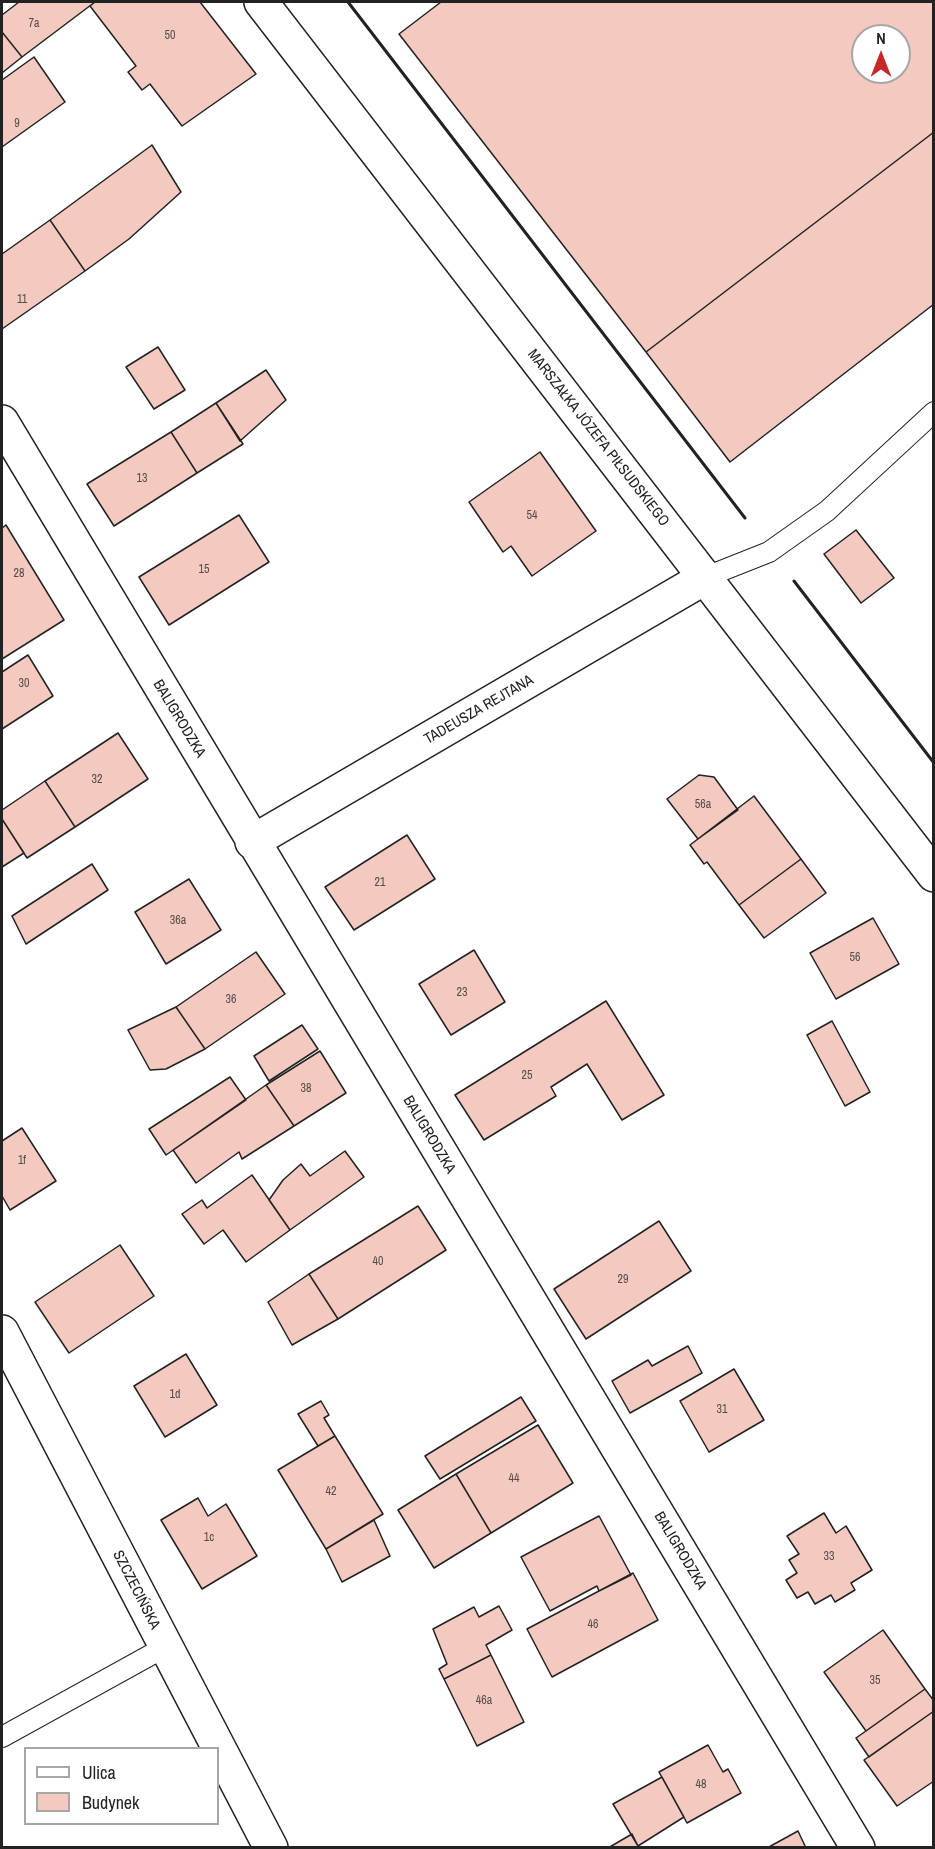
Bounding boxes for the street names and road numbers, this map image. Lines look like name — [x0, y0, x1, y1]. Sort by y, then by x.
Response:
street label: MARSZAŁKA JÓZEFA PIŁSUDSKIEGO — [523, 346, 673, 530]
street label: TADEUSZA REJTANA — [421, 671, 537, 749]
street label: BALIGRODZKA — [149, 677, 209, 761]
street label: BALIGRODZKA — [399, 1093, 459, 1177]
street label: BALIGRODZKA — [650, 1509, 710, 1593]
street label: SZCZECIŃSKA — [108, 1548, 164, 1632]

